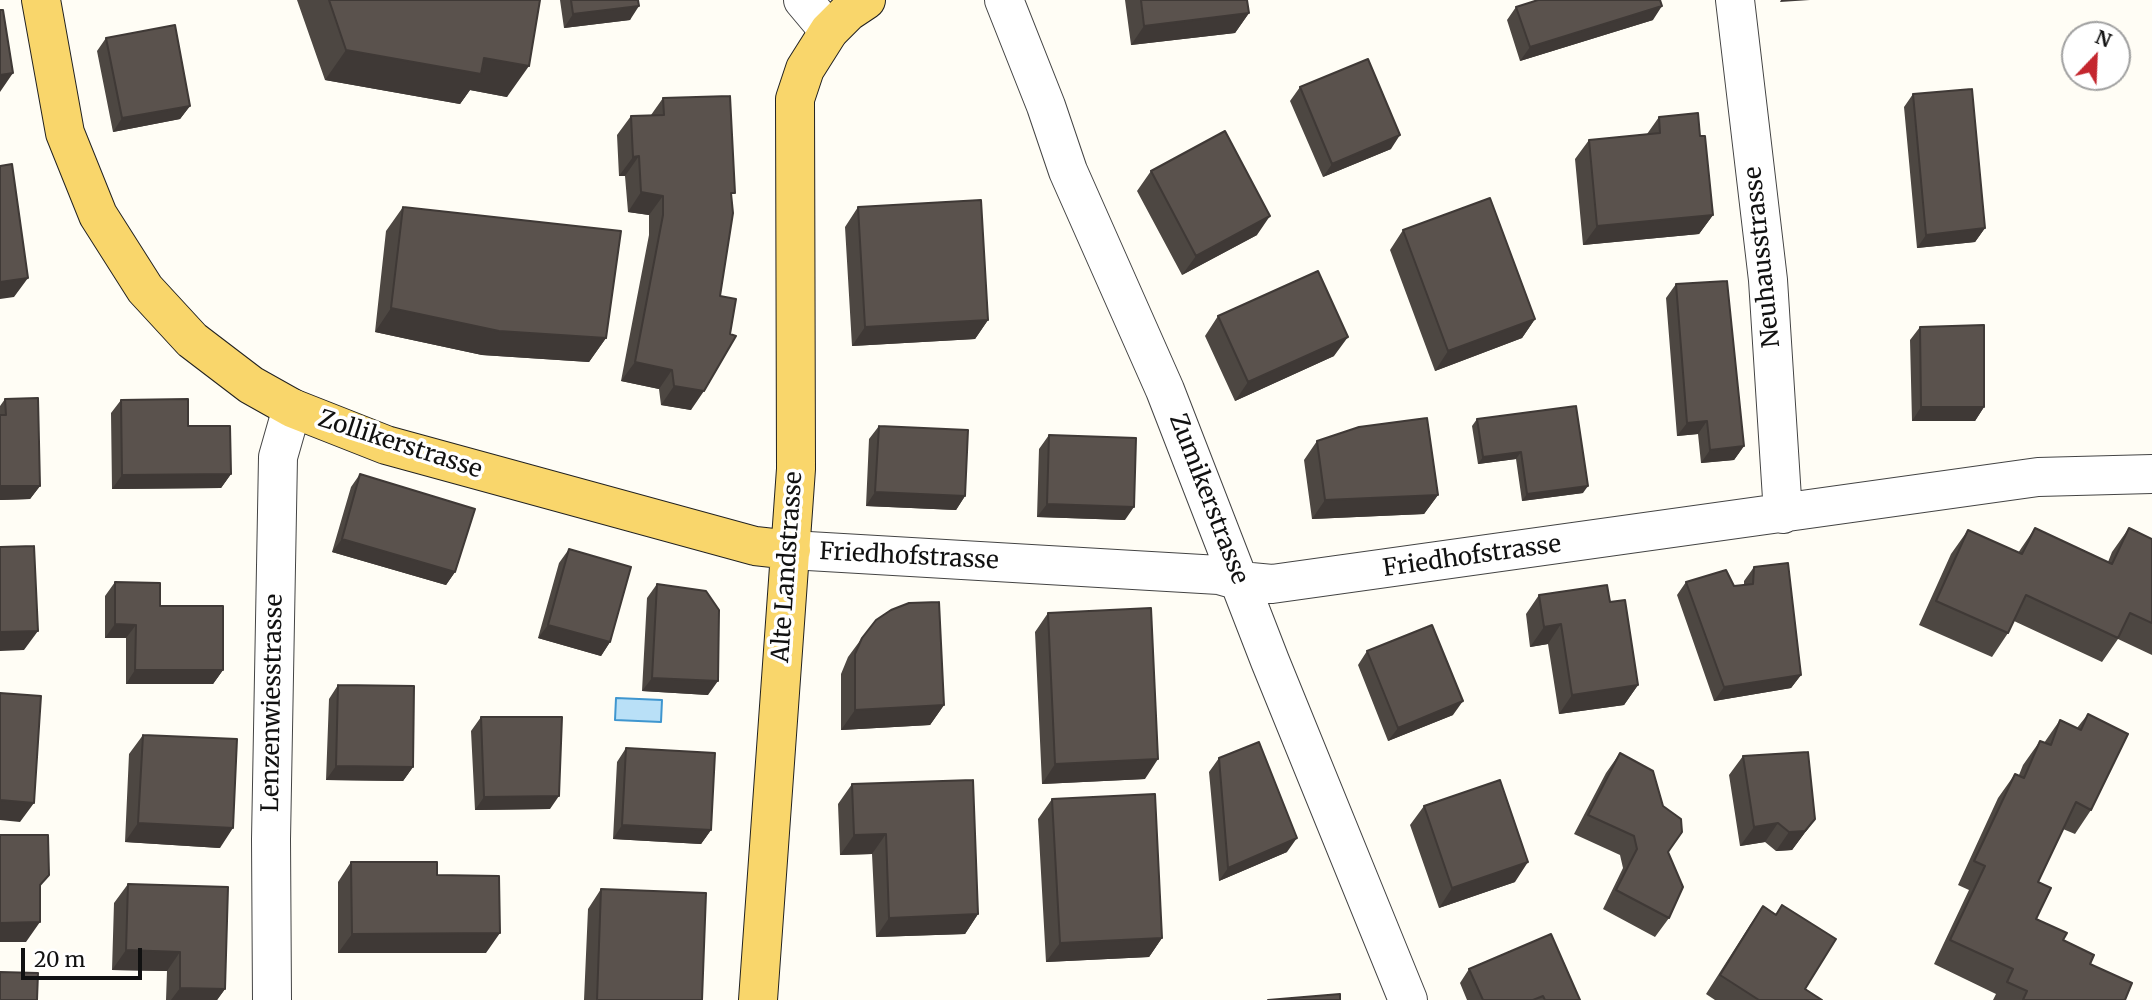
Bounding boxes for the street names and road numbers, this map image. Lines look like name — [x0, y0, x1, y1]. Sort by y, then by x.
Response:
street label: Neuhausstrasse — [1739, 165, 1787, 349]
street label: Zollikerstrasse — [314, 405, 486, 485]
street label: Zumikerstrasse — [1162, 410, 1254, 588]
street label: Alte Landstrasse — [767, 471, 809, 663]
street label: Friedhofstrasse — [1381, 530, 1563, 584]
street label: Friedhofstrasse — [819, 538, 999, 576]
street label: Lenzenwiesstrasse — [257, 594, 289, 812]

